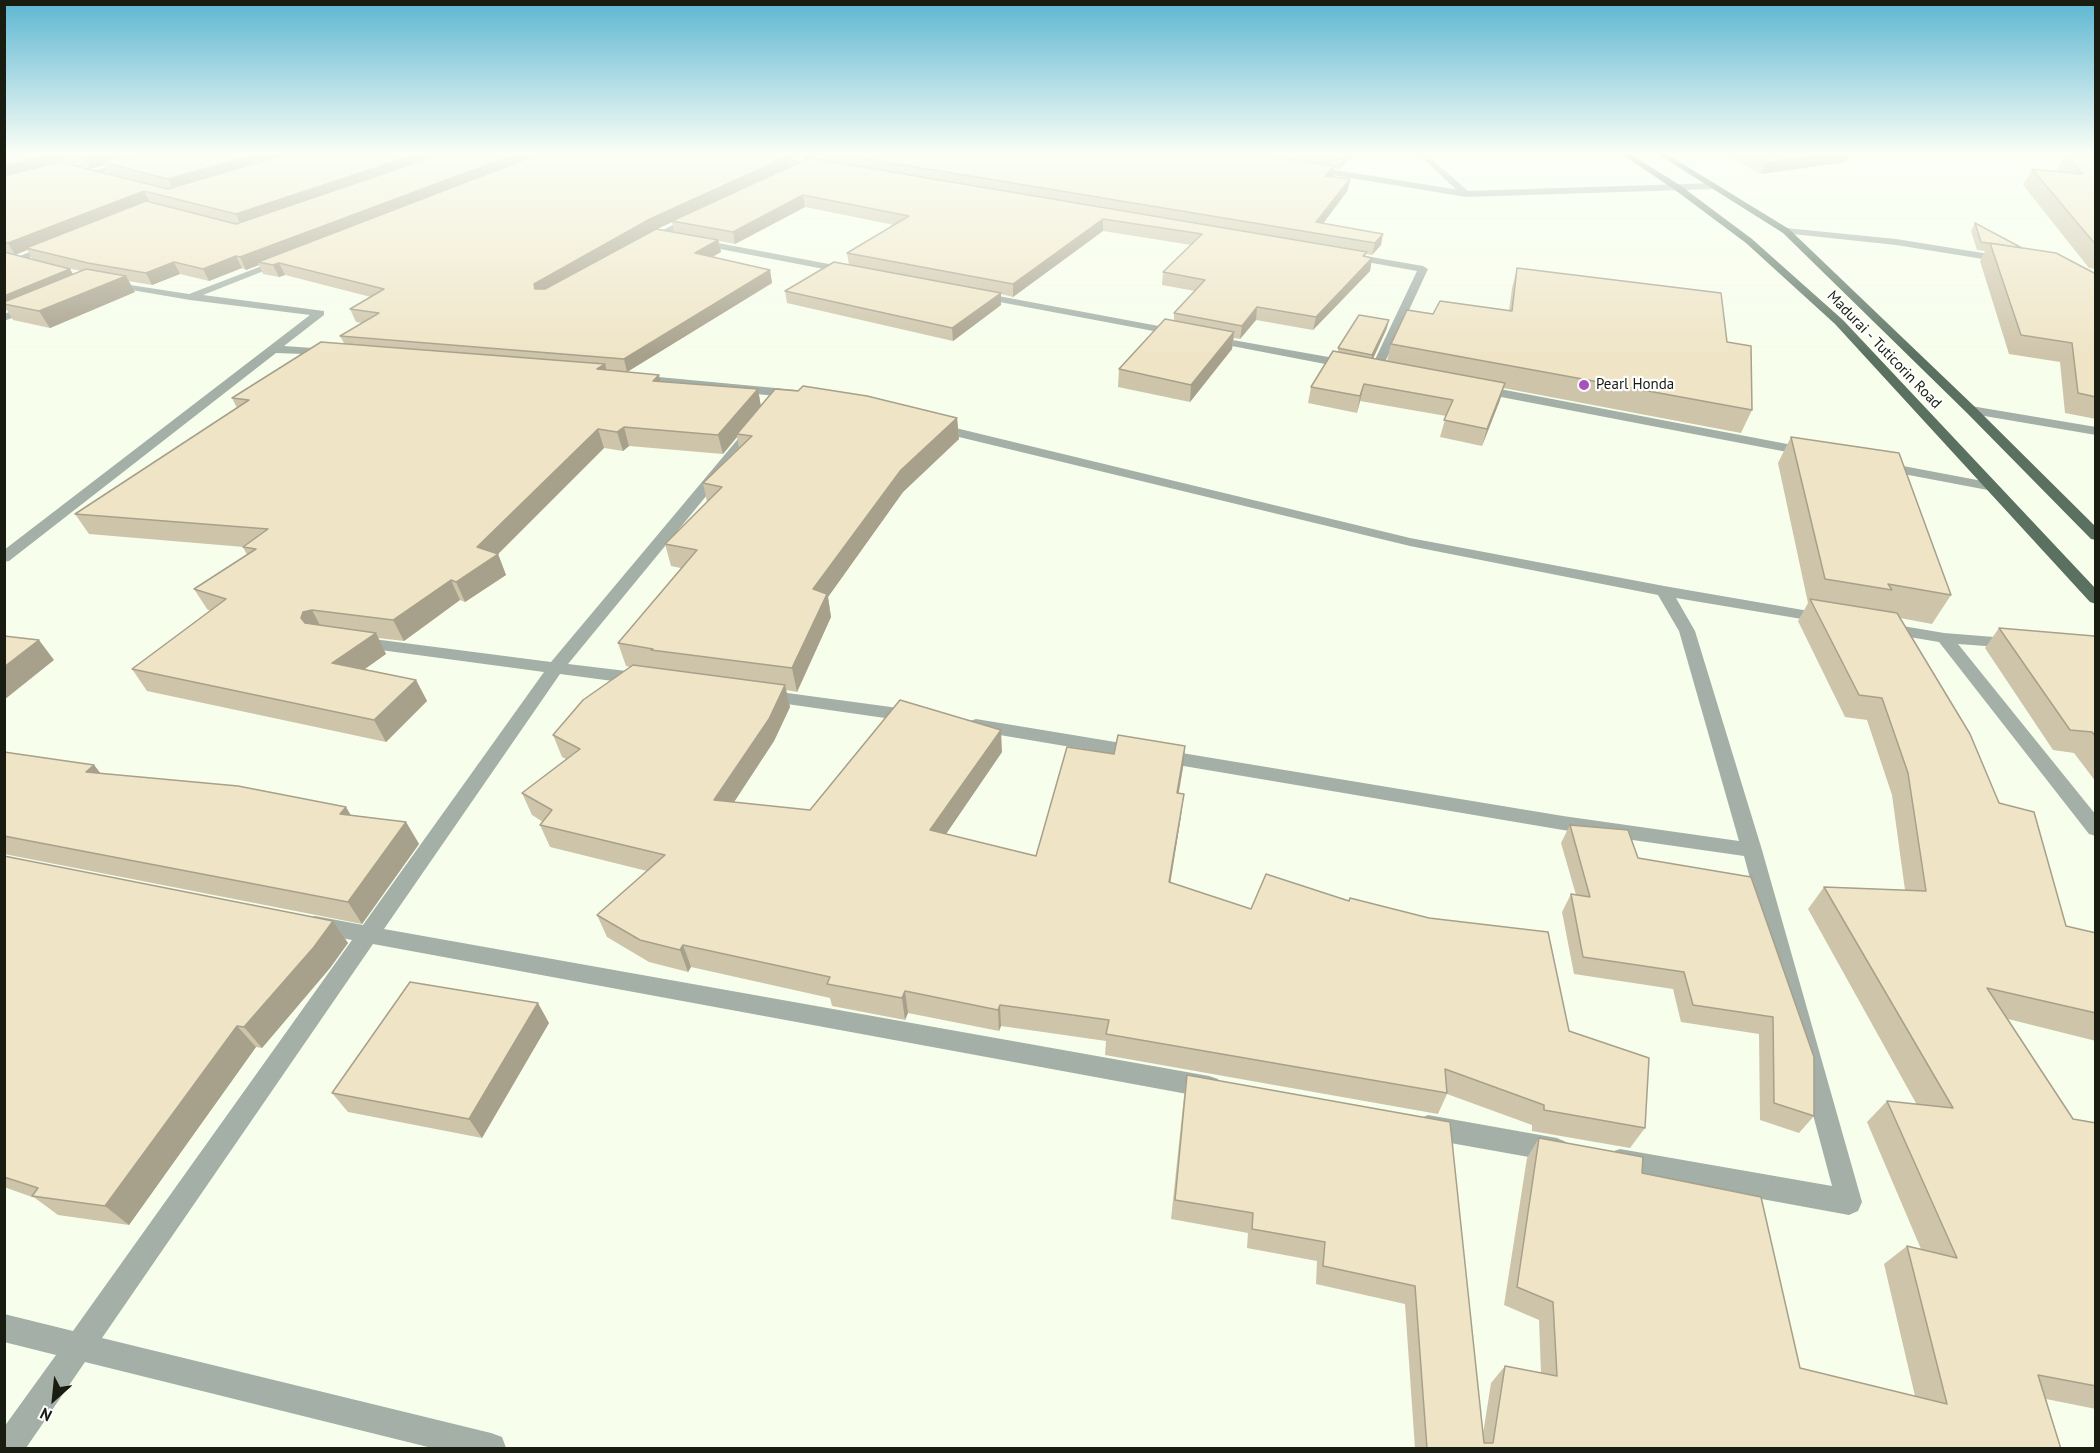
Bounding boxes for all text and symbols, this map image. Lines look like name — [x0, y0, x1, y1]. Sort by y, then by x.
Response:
street label: Madurai - Tuticorin Road — [1823, 287, 1945, 413]
place label: Pearl Honda — [1596, 376, 1674, 394]
marker: Pearl Honda — [1577, 378, 1591, 392]
north arrow — [24, 1369, 84, 1429]
text: N — [37, 1404, 55, 1426]

